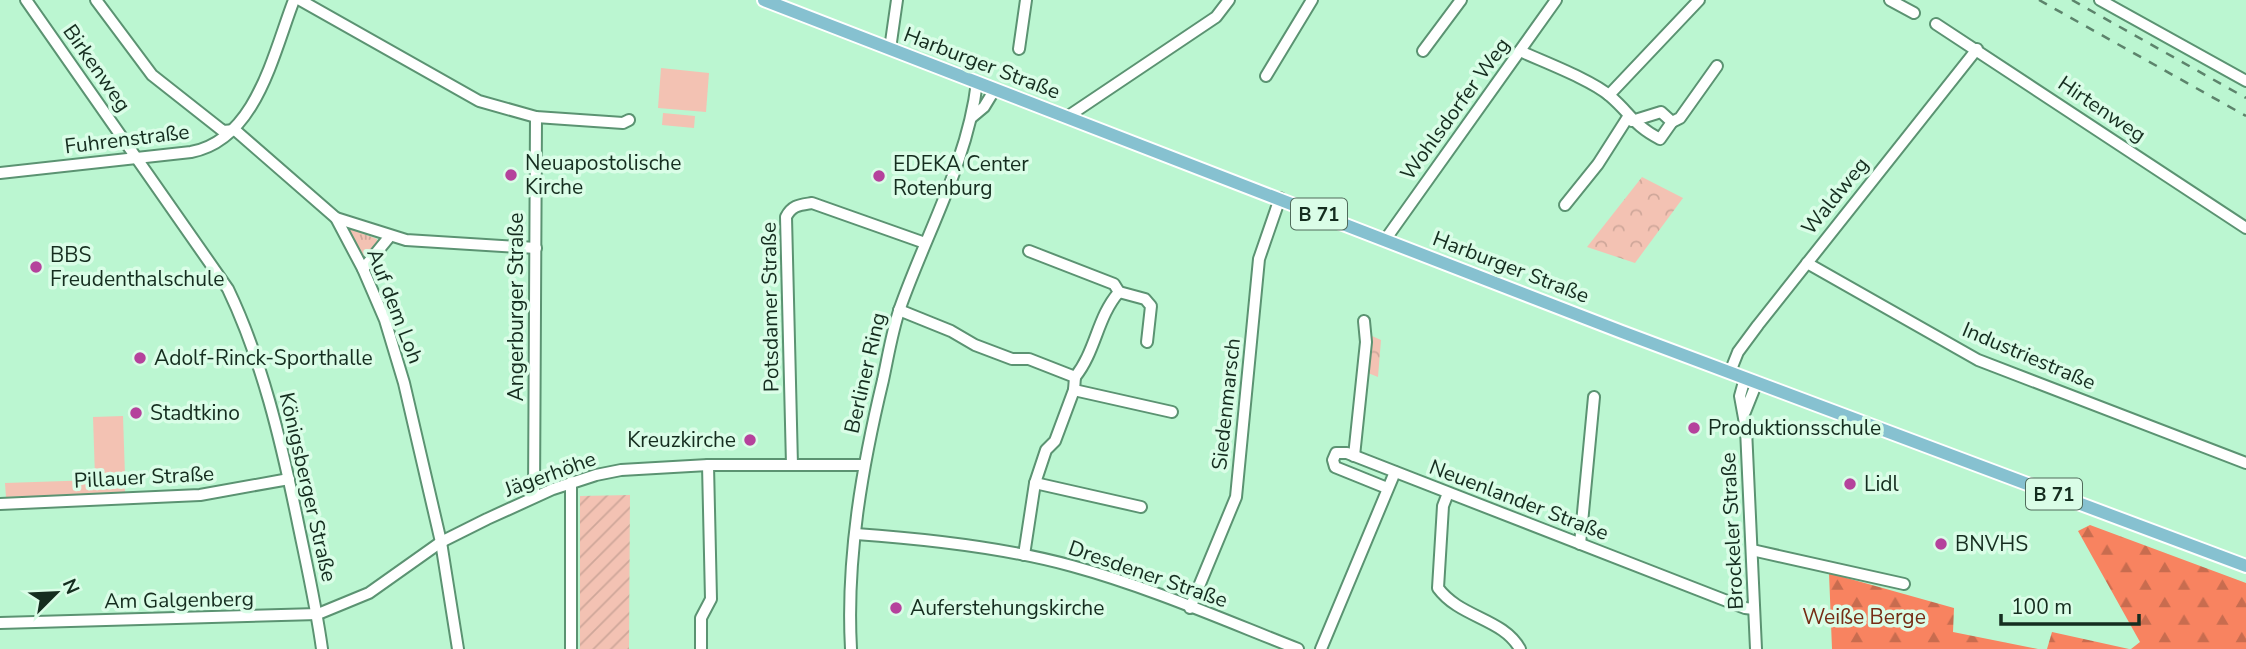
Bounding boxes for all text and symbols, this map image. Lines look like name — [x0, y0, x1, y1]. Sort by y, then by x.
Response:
street label: Birkenweg — [57, 19, 137, 117]
street label: Harburger Straße — [900, 20, 1064, 106]
street label: Wohlsdorfer Weg — [1394, 32, 1516, 186]
street label: Hirtenweg — [2053, 69, 2151, 149]
street label: Fuhrenstraße — [63, 117, 191, 161]
place label: Neuapostolische Kirche — [525, 149, 681, 201]
place label: EDEKA Center Rotenburg — [893, 150, 1029, 202]
street label: Waldweg — [1795, 151, 1875, 241]
marker: Neuapostolische Kirche — [503, 167, 519, 183]
marker: EDEKA Center Rotenburg — [871, 168, 887, 184]
road number: B 71 — [1291, 198, 1347, 230]
street label: Angerburger Straße — [502, 213, 530, 401]
street label: Potsdamer Straße — [755, 222, 785, 392]
street label: Harburger Straße — [1429, 224, 1593, 310]
place label: BBS Freudenthalschule — [50, 241, 224, 293]
street label: Auf dem Loh — [360, 244, 430, 368]
marker: BBS Freudenthalschule — [28, 259, 44, 275]
street label: Berliner Ring — [838, 310, 892, 436]
street label: Industriestraße — [1958, 315, 2100, 397]
street label: Siedenmarsch — [1205, 337, 1247, 471]
place label: Adolf-Rinck-Sporthalle — [154, 344, 373, 372]
marker: Adolf-Rinck-Sporthalle — [132, 350, 148, 366]
street label: Königsberger Straße — [273, 389, 343, 585]
place label: Stadtkino — [150, 399, 240, 427]
marker: Stadtkino — [128, 405, 144, 421]
place label: Produktionsschule — [1708, 414, 1881, 442]
marker: Produktionsschule — [1686, 420, 1702, 436]
place label: Kreuzkirche — [627, 426, 736, 454]
marker: Kreuzkirche — [742, 432, 758, 448]
street label: Jägerhöhe — [499, 444, 600, 504]
street label: Brockeler Straße — [1714, 452, 1750, 610]
street label: Neuenlander Straße — [1425, 453, 1613, 547]
street label: Pillauer Straße — [73, 459, 215, 495]
place label: Lidl — [1864, 470, 1900, 498]
marker: Lidl — [1842, 476, 1858, 492]
road number: B 71 — [2026, 478, 2082, 509]
place label: BNVHS — [1955, 530, 2028, 558]
street label: Dresdener Straße — [1065, 534, 1231, 614]
marker: BNVHS — [1933, 536, 1949, 552]
north arrow — [21, 558, 91, 628]
text: N — [56, 575, 85, 598]
scale bar — [2001, 582, 2139, 626]
street label: Am Galgenberg — [104, 585, 254, 615]
text: 100 m — [2011, 593, 2072, 621]
place label: Auferstehungskirche — [910, 594, 1104, 622]
marker: Auferstehungskirche — [888, 600, 904, 616]
park label: Weiße Berge — [1802, 603, 1926, 631]

